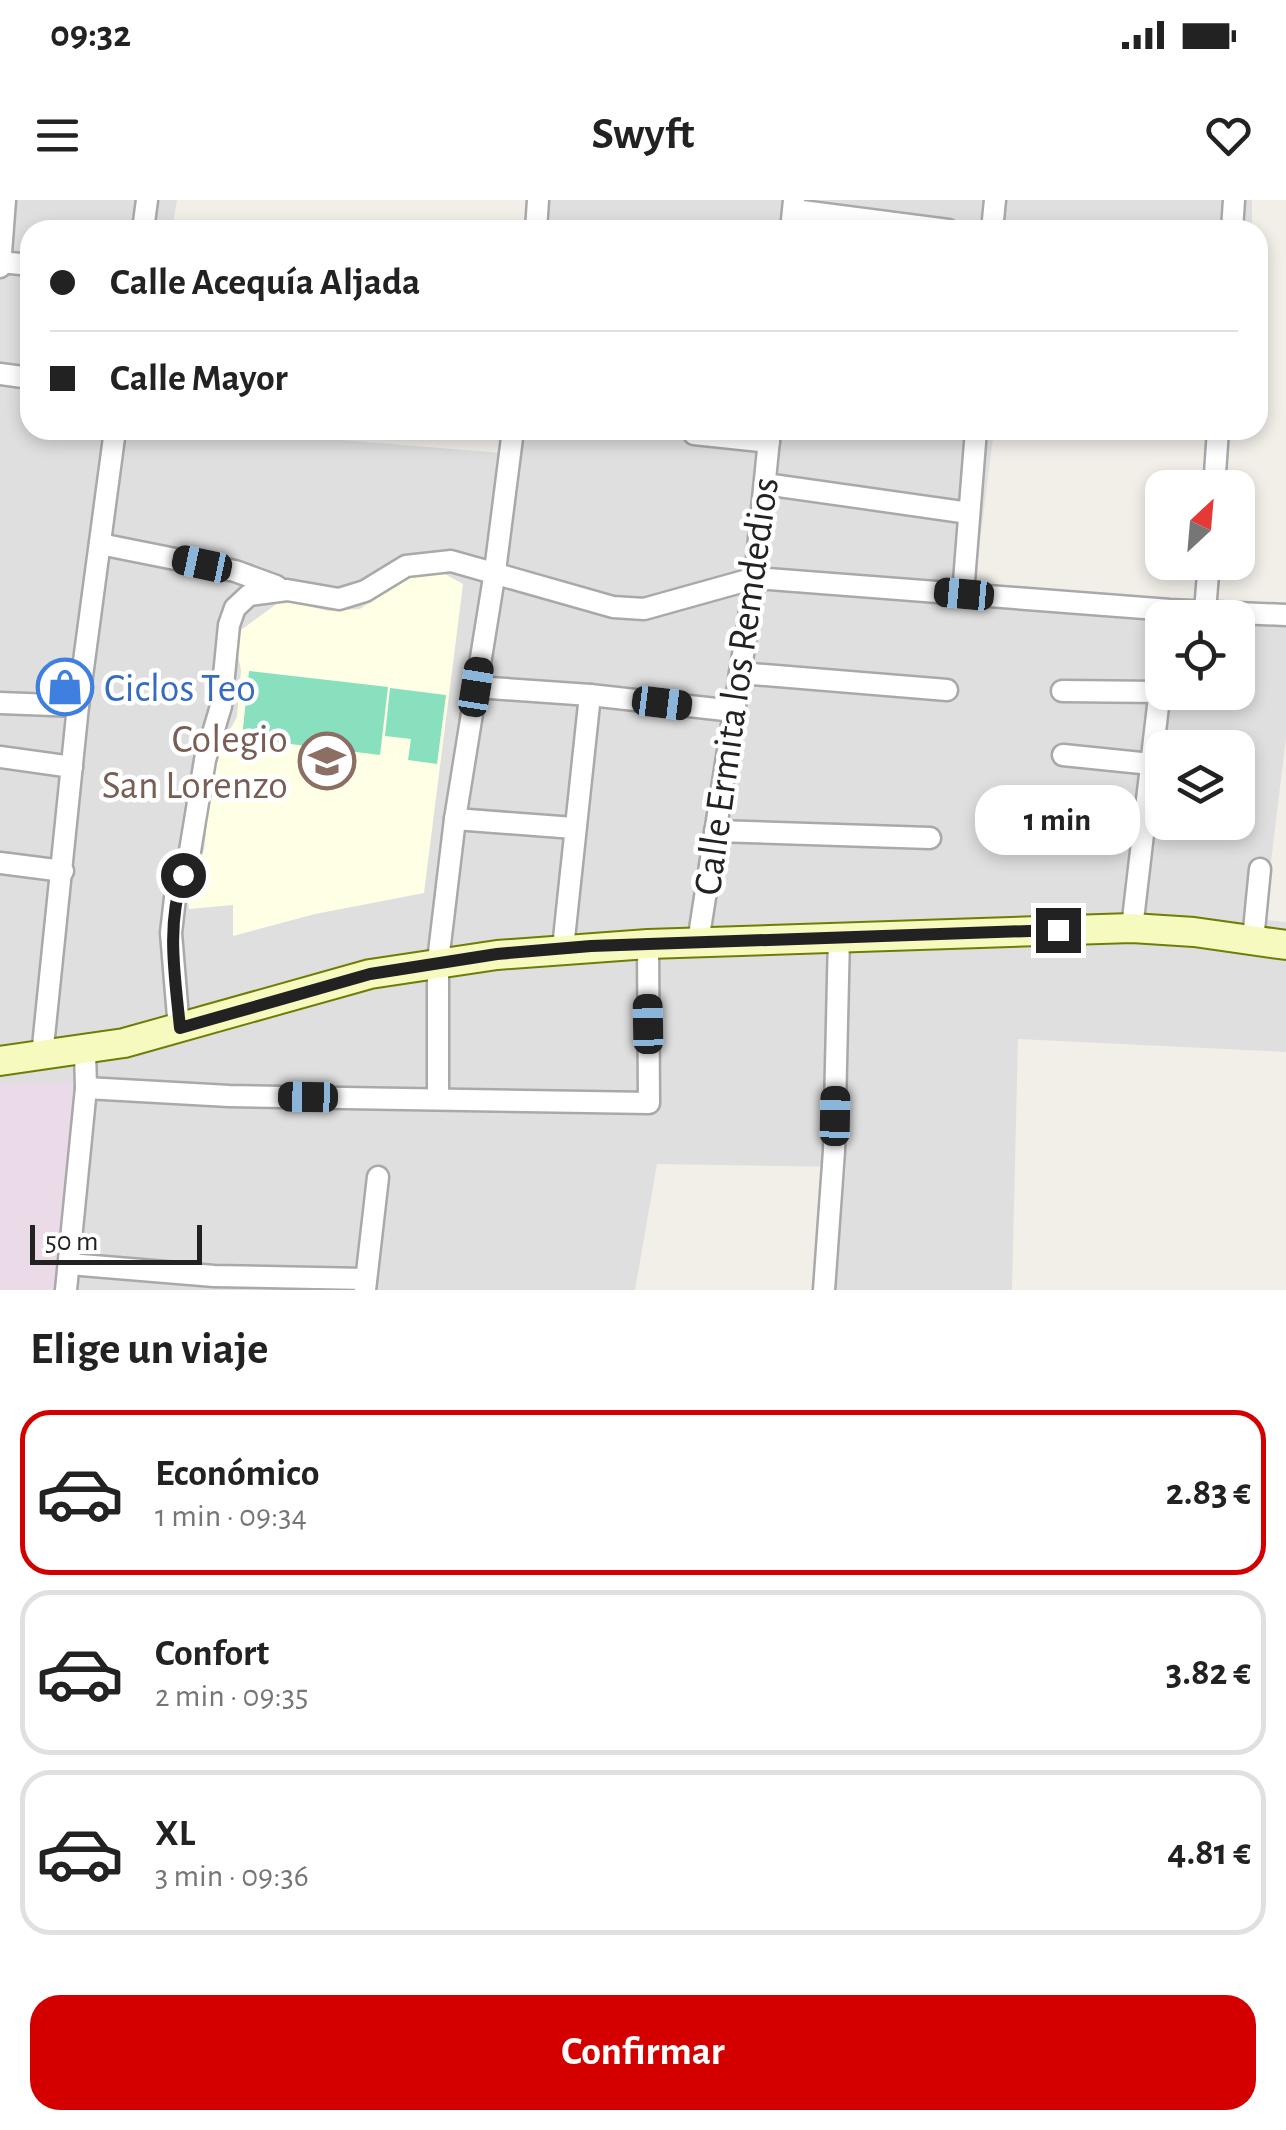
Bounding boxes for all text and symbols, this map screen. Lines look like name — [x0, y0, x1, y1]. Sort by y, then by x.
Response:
text: 09:32 — [50, 16, 131, 54]
icon: menu — [30, 108, 85, 163]
icon: heart — [1201, 108, 1256, 163]
text: Swyft — [591, 112, 695, 157]
text: Calle Acequía Aljada — [110, 264, 420, 302]
text: Calle Mayor — [110, 360, 288, 398]
north arrow — [1145, 470, 1255, 580]
map controls — [1145, 470, 1255, 840]
street label: Calle Ermita los Remdedios — [688, 475, 786, 898]
car — [170, 543, 234, 585]
car — [933, 576, 995, 612]
button: locate — [1145, 600, 1255, 710]
car — [456, 655, 496, 719]
shop icon: Ciclos Teo — [35, 657, 95, 717]
place label: Ciclos Teo — [104, 669, 256, 709]
car — [630, 684, 694, 722]
place label: Colegio San Lorenzo — [102, 720, 288, 806]
button: layers — [1145, 730, 1255, 840]
school or university icon: Colegio San Lorenzo — [297, 731, 357, 791]
callout: 1 min — [976, 785, 1140, 855]
text: 1 min — [1024, 804, 1091, 836]
route start — [161, 853, 206, 898]
route end — [1036, 908, 1081, 953]
car — [632, 994, 664, 1054]
car — [278, 1081, 338, 1113]
car — [819, 1086, 851, 1146]
scale bar — [30, 1220, 202, 1264]
text: 50 m — [45, 1228, 99, 1256]
text: Elige un viaje — [30, 1327, 269, 1372]
icon: car — [35, 1448, 125, 1538]
text: Económico — [155, 1455, 319, 1493]
text: 2.83 € — [1166, 1474, 1251, 1512]
text: 1 min · 09:34 — [155, 1500, 307, 1532]
icon: car — [35, 1628, 125, 1718]
text: Confort — [155, 1635, 269, 1673]
text: 3.82 € — [1166, 1654, 1251, 1692]
text: 2 min · 09:35 — [155, 1680, 308, 1712]
icon: car — [35, 1808, 125, 1898]
text: XL — [155, 1815, 195, 1853]
text: 4.81 € — [1167, 1834, 1251, 1872]
text: 3 min · 09:36 — [155, 1860, 309, 1892]
button: Confirmar — [30, 1995, 1256, 2110]

